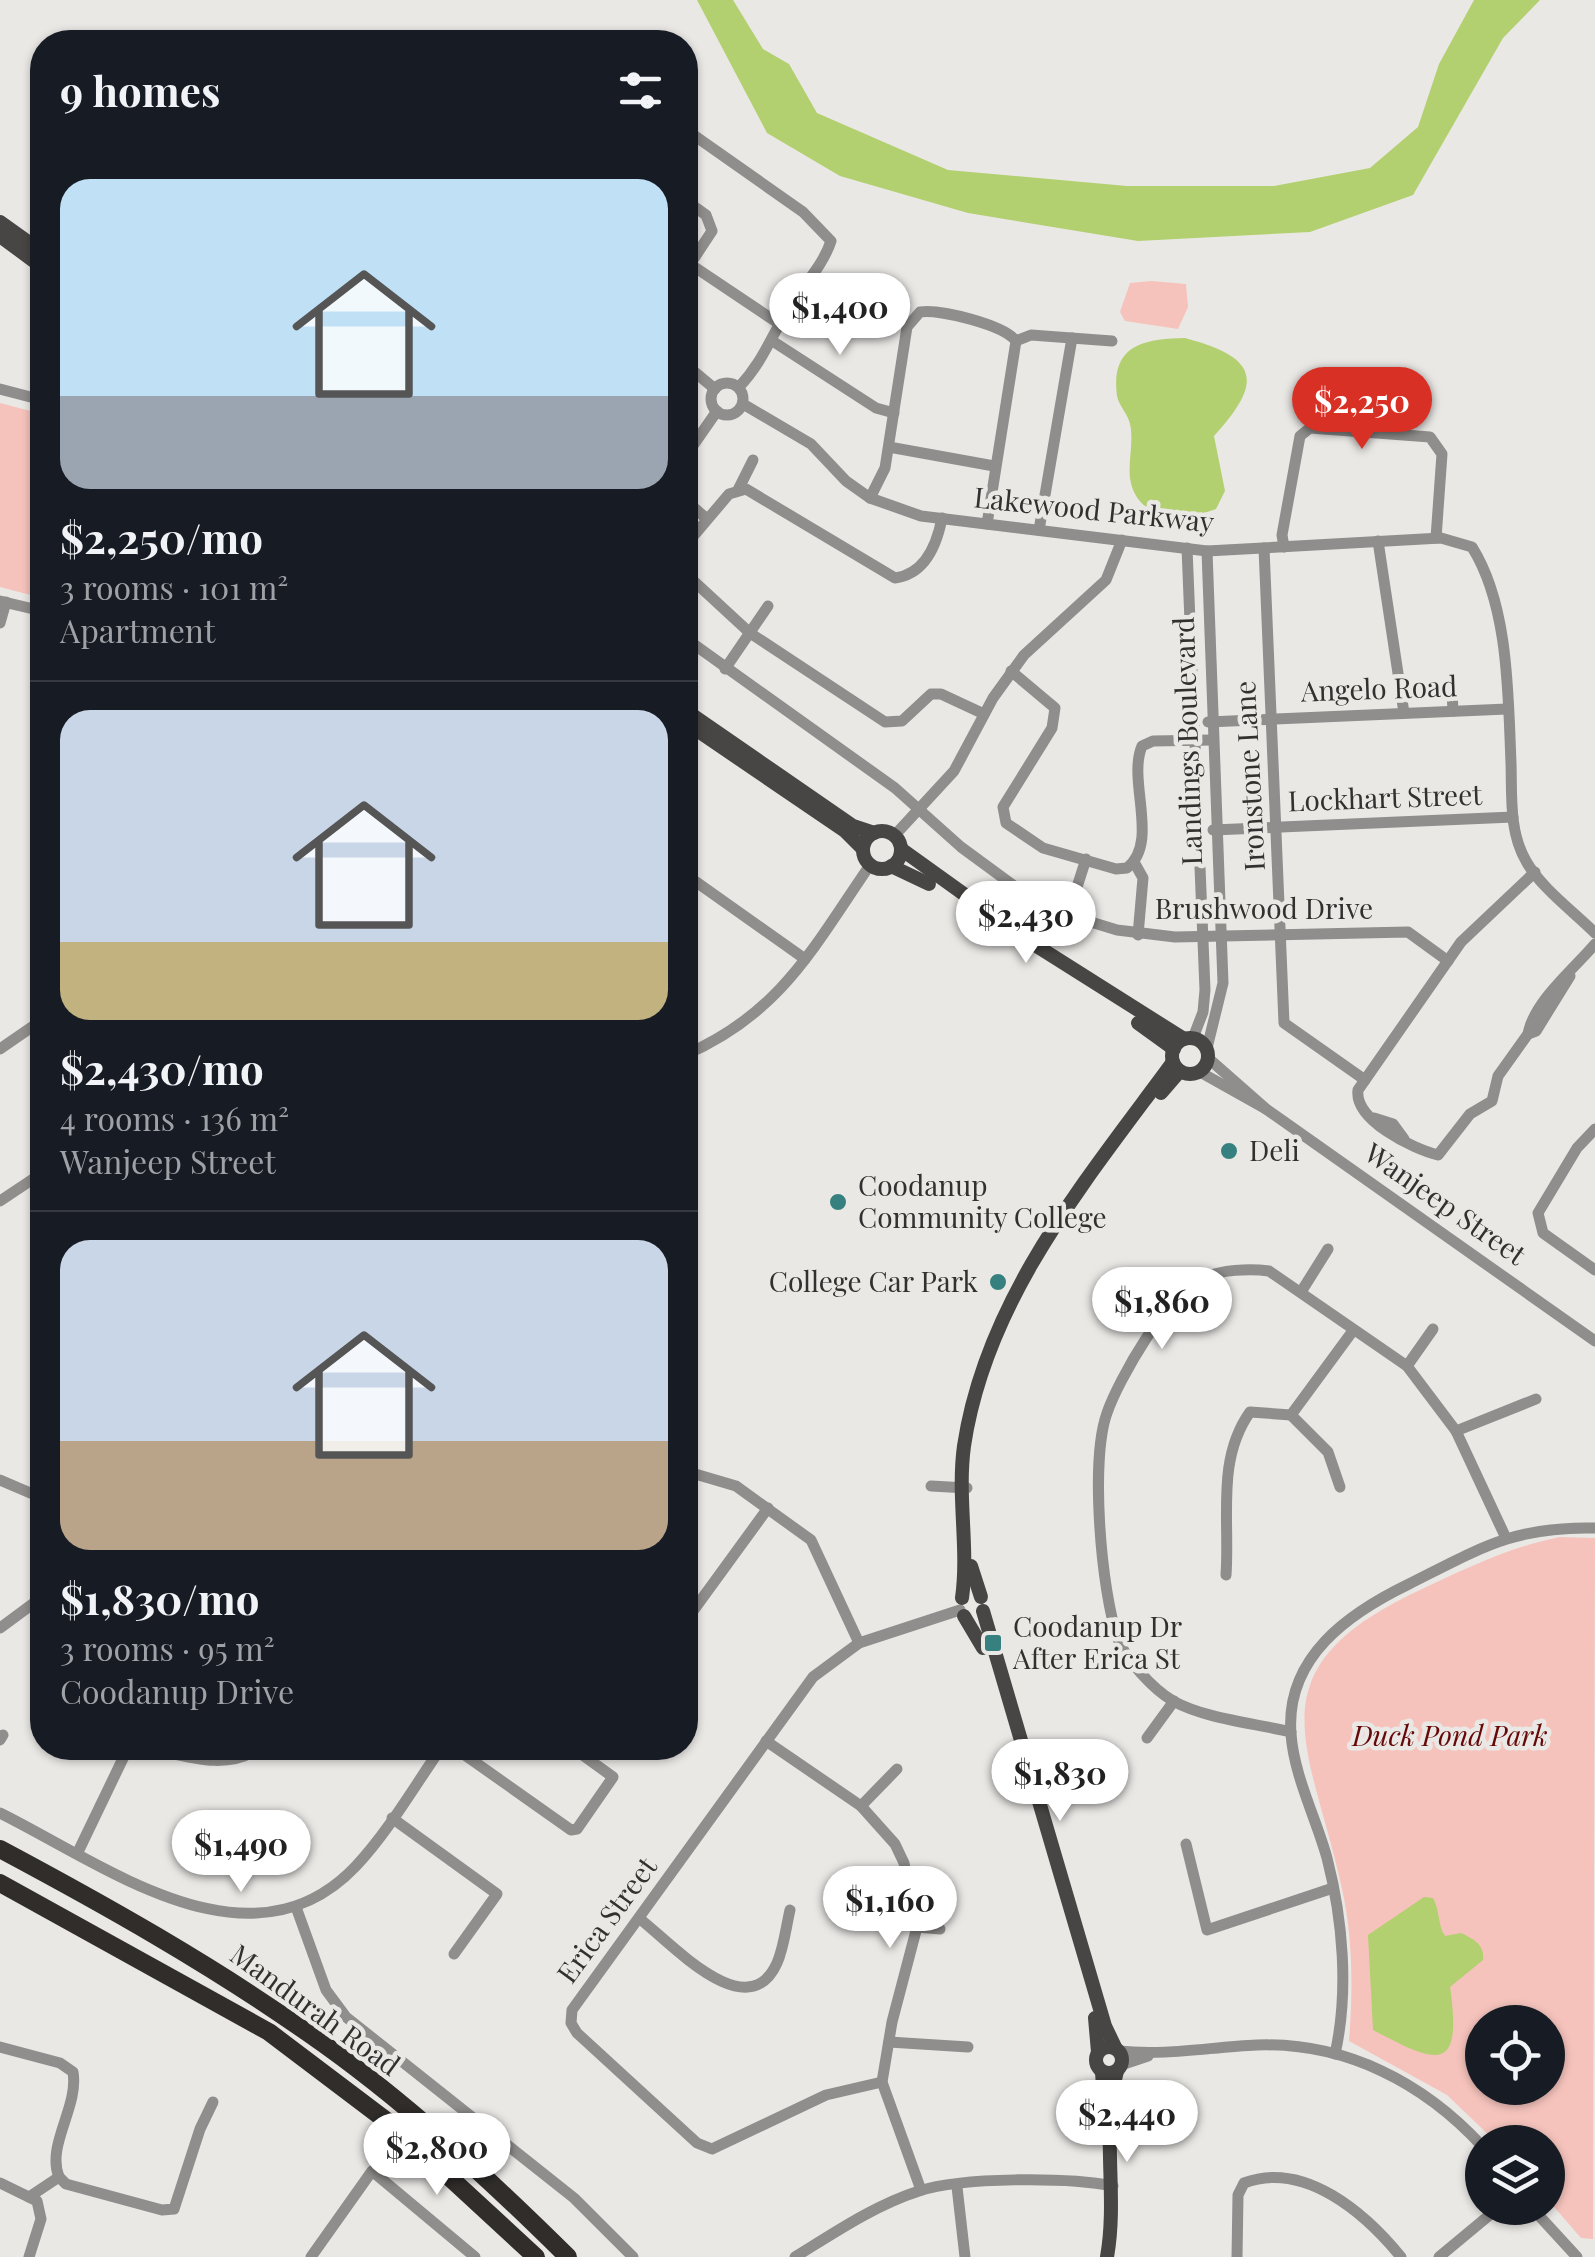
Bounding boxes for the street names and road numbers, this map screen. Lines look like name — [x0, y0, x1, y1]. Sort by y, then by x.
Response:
street label: Lakewood Parkway — [972, 478, 1216, 540]
street label: Landings Boulevard — [1164, 616, 1209, 866]
street label: Angelo Road — [1299, 666, 1458, 709]
street label: Ironstone Lane — [1225, 680, 1272, 872]
street label: Lockhart Street — [1287, 775, 1484, 818]
street label: Brushwood Drive — [1155, 889, 1373, 926]
street label: Wanjeep Street — [1357, 1133, 1535, 1273]
street label: Erica Street — [548, 1848, 665, 1989]
street label: Mandurah Road — [224, 1935, 408, 2083]

